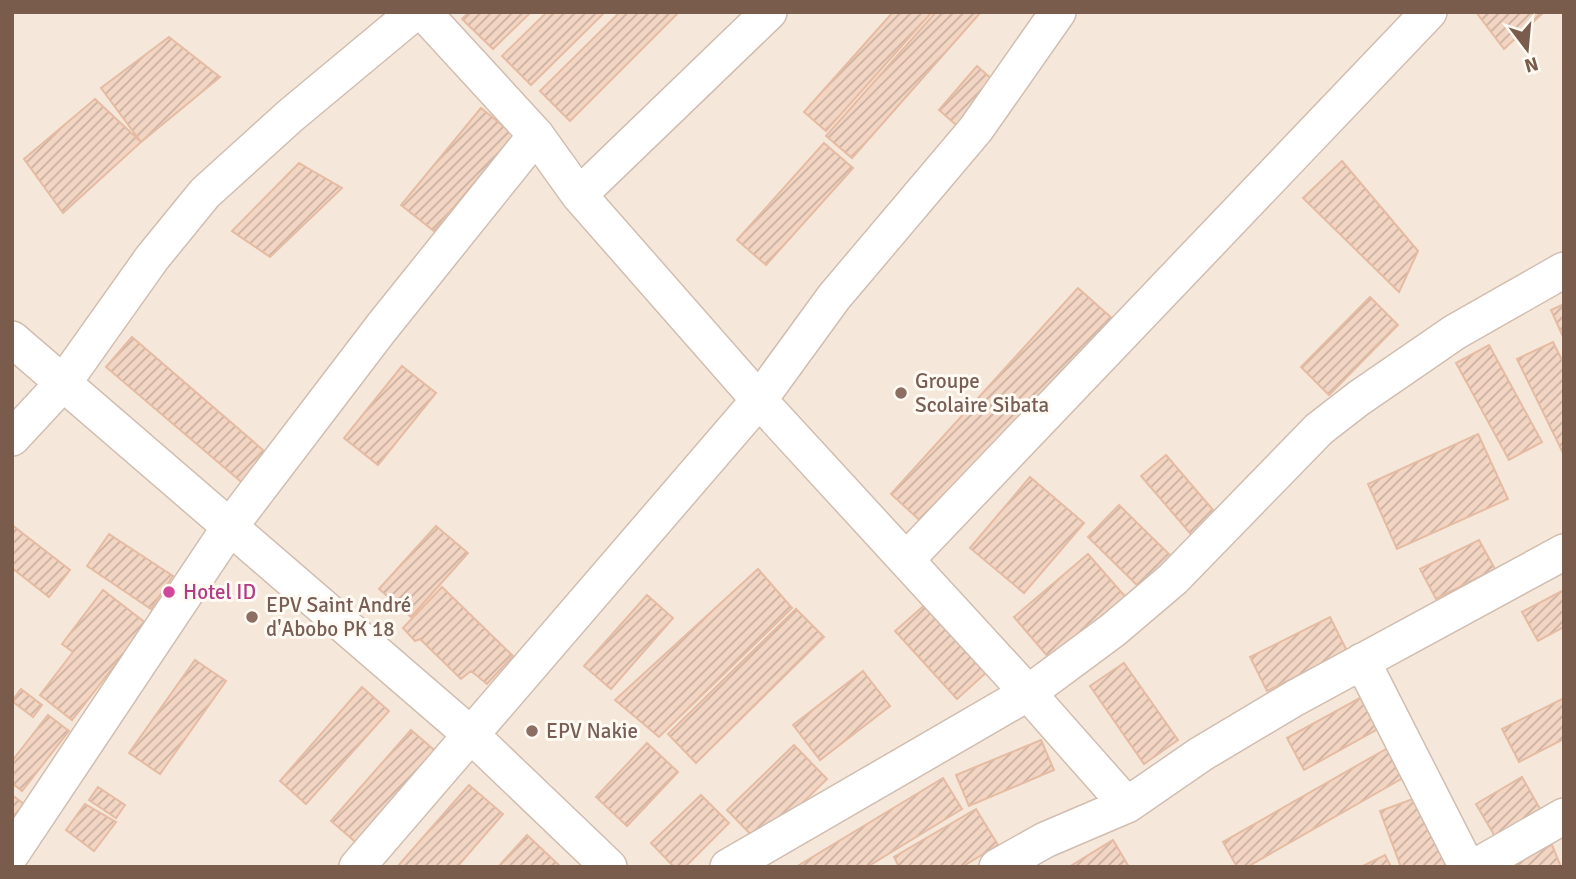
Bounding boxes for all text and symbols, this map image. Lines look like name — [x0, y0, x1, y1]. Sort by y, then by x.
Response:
north arrow — [1492, 14, 1562, 84]
text: N — [1522, 51, 1541, 78]
place label: Groupe Scolaire Sibata — [915, 368, 1049, 418]
marker: Groupe Scolaire Sibata — [893, 385, 909, 401]
place label: Hotel ID — [183, 579, 256, 605]
marker: Hotel ID — [161, 584, 177, 600]
place label: EPV Saint André d'Abobo PK 18 — [266, 592, 411, 642]
marker: EPV Saint André d'Abobo PK 18 — [244, 609, 260, 625]
place label: EPV Nakie — [546, 718, 638, 744]
marker: EPV Nakie — [524, 723, 540, 739]

